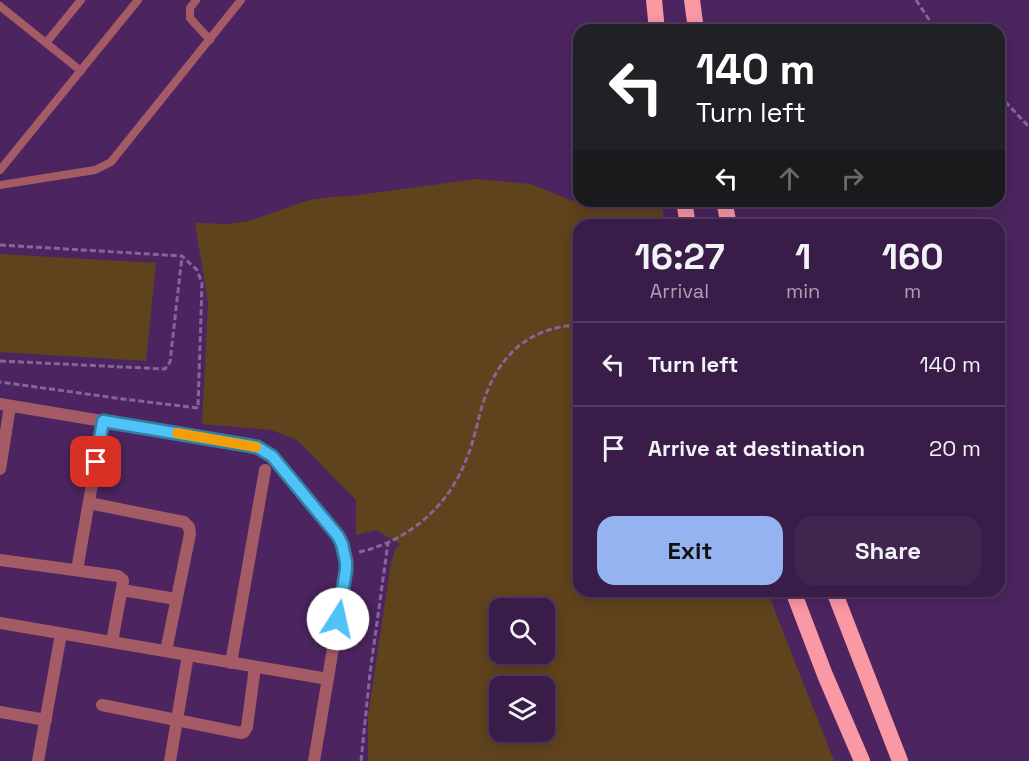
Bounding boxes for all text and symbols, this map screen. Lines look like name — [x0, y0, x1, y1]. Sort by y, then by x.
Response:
text: 140 m — [696, 43, 815, 96]
icon: left — [597, 48, 675, 126]
text: Turn left — [696, 95, 806, 130]
icon: left — [710, 162, 743, 195]
icon: ahead — [773, 162, 806, 195]
icon: right — [836, 162, 869, 195]
text: 16:27 — [634, 234, 725, 280]
text: 1 — [795, 234, 811, 280]
text: 160 — [882, 234, 944, 280]
text: Arrival — [650, 278, 709, 304]
text: min — [786, 278, 820, 304]
text: m — [904, 278, 921, 304]
icon: left — [597, 348, 630, 381]
text: Turn left — [648, 350, 738, 378]
text: 140 m — [919, 350, 981, 378]
icon: arrive — [597, 432, 630, 465]
text: Arrive at destination — [648, 434, 865, 462]
text: 20 m — [929, 434, 981, 462]
pin — [70, 436, 121, 487]
icon: arrive — [79, 445, 112, 478]
button: Exit — [597, 516, 783, 585]
button: Share — [795, 516, 981, 585]
position arrow — [306, 587, 370, 651]
map controls — [489, 598, 555, 742]
button: search — [489, 598, 555, 664]
button: layers — [489, 676, 555, 742]

